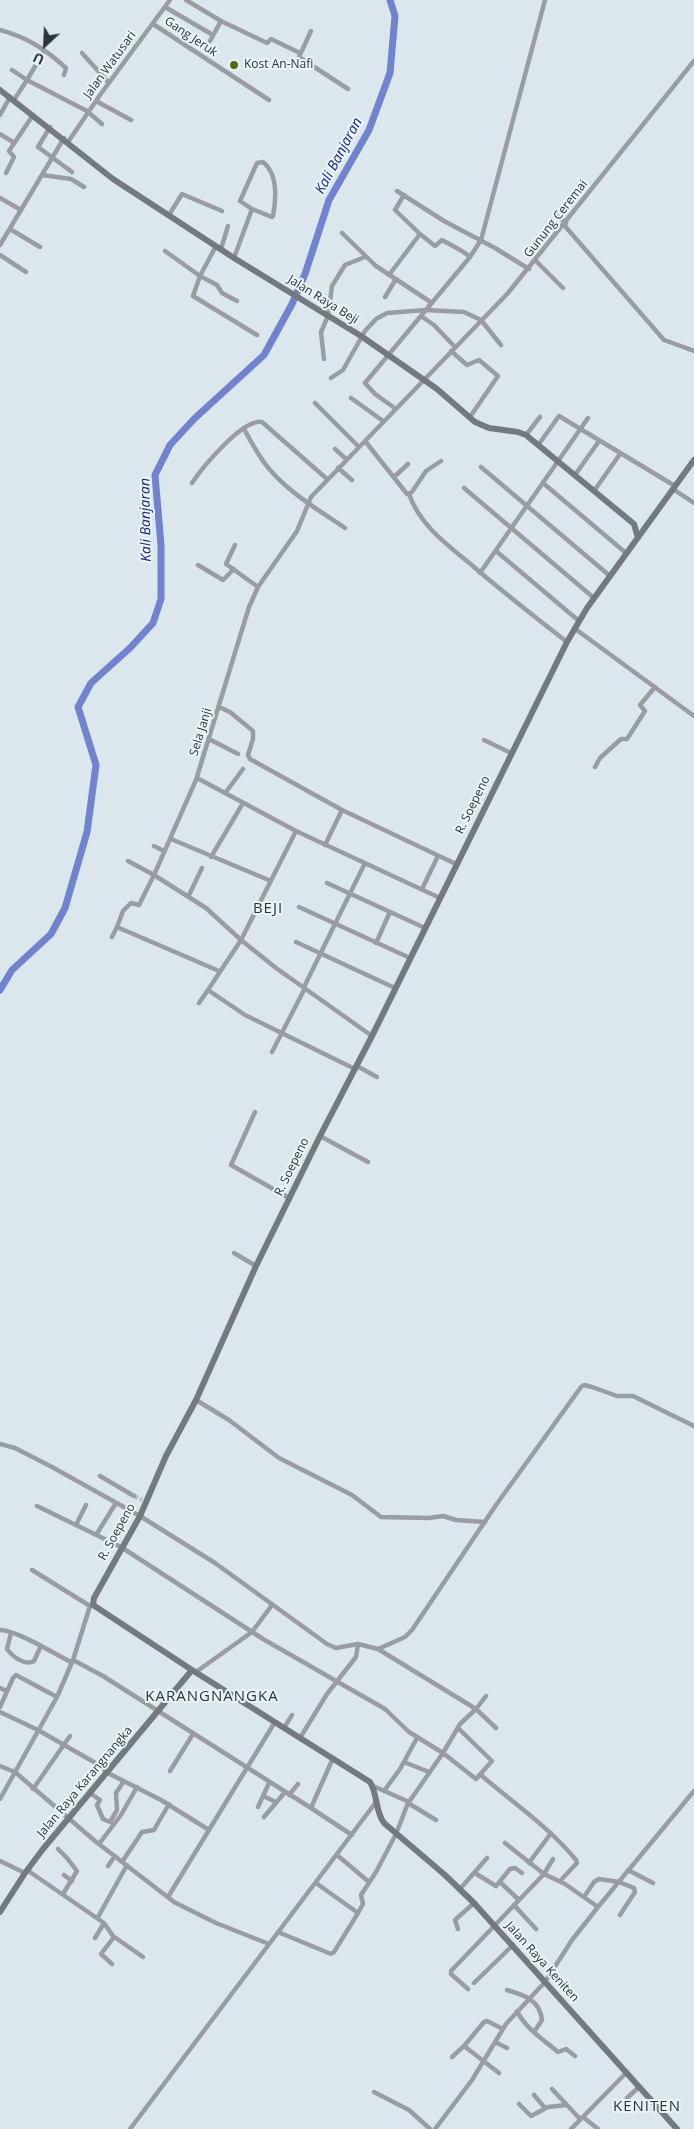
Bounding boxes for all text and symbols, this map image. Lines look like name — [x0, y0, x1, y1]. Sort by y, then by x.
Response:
street label: Gang Jeruk — [162, 14, 220, 60]
north arrow — [20, 20, 70, 70]
street label: Jalan Watusari — [81, 29, 139, 101]
text: U — [30, 48, 47, 70]
place label: Kost An-Nafi — [244, 58, 313, 72]
marker: Kost An-Nafi — [228, 59, 240, 71]
water label: Kali Banjaran — [312, 115, 366, 197]
street label: Gunung Ceremai — [521, 177, 591, 261]
street label: Jalan Raya Beji — [285, 273, 361, 327]
water label: Kali Banjaran — [137, 478, 155, 562]
street label: Sela Janji — [187, 706, 215, 758]
street label: R. Soepeno — [453, 774, 493, 836]
district label: BEJI — [252, 900, 284, 918]
street label: R. Soepeno — [272, 1136, 312, 1198]
street label: R. Soepeno — [95, 1501, 139, 1563]
district label: KARANGNANGKA — [144, 1688, 280, 1706]
street label: Jalan Raya Karangnangka — [34, 1724, 136, 1840]
street label: Jalan Raya Keniten — [502, 1919, 582, 2005]
district label: KENITEN — [612, 2098, 682, 2116]

